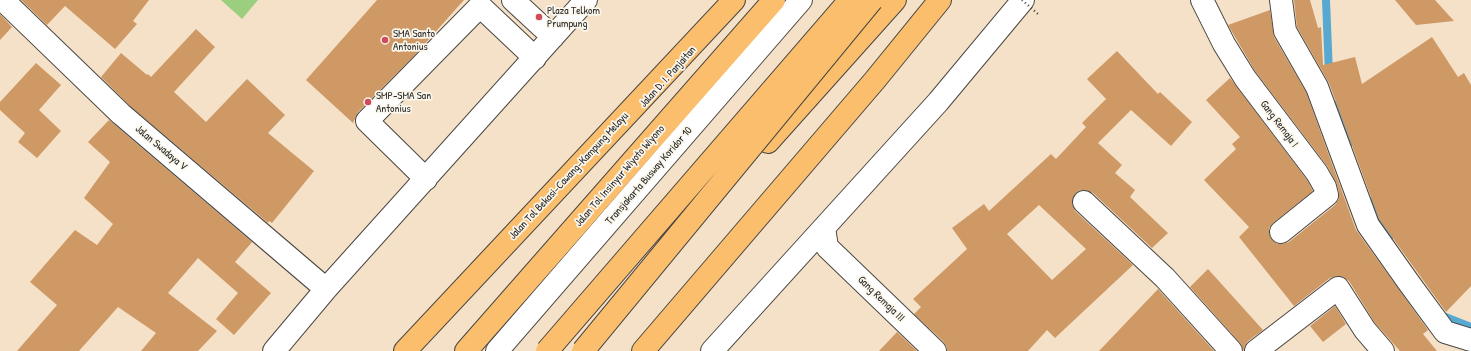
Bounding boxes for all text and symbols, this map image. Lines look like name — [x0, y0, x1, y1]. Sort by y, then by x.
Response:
place label: Plaza Telkom Prumpung — [547, 4, 600, 30]
marker: Plaza Telkom Prumpung — [534, 12, 544, 22]
place label: SMA Santo Antonius — [393, 27, 435, 53]
marker: SMA Santo Antonius — [380, 35, 390, 45]
street label: Jalan D. I. Panjaitan — [637, 44, 699, 110]
place label: SMP-SMA San Antonius — [376, 89, 431, 115]
marker: SMP-SMA San Antonius — [363, 97, 373, 107]
street label: Gang Remaja I — [1257, 98, 1301, 150]
street label: Jalan Tol Bekasi–Cawang–Kampung Melayu — [507, 110, 631, 242]
street label: Jalan Swadaya V — [132, 122, 190, 174]
street label: Jalan Tol Insinyur Wiyoto Wiyono — [572, 123, 668, 229]
street label: Transjakarta Busway Koridor 10 — [603, 124, 695, 228]
street label: Gang Remaja III — [855, 273, 907, 325]

